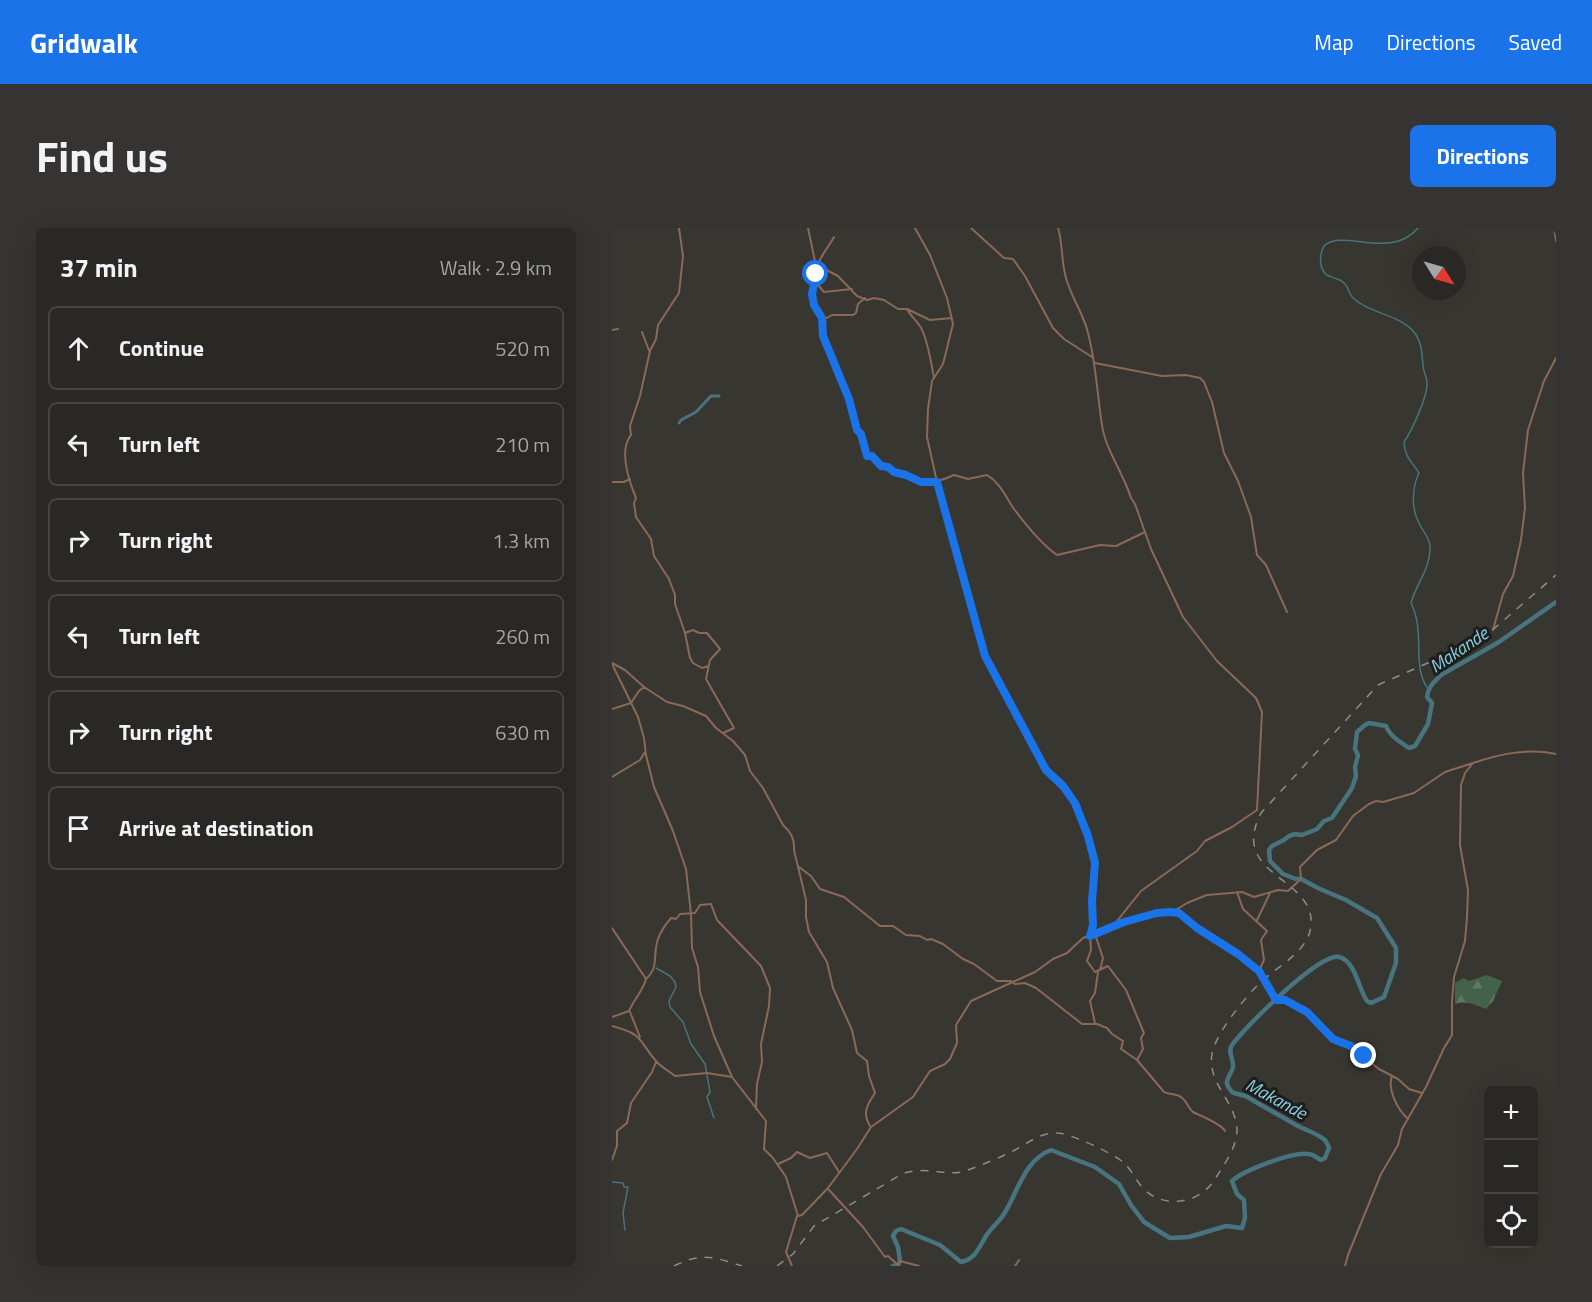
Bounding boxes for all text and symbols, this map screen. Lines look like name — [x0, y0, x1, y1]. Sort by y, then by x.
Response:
text: Gridwalk — [30, 21, 138, 64]
text: Map — [1314, 26, 1354, 58]
text: Directions — [1387, 26, 1476, 58]
text: Saved — [1509, 26, 1562, 58]
text: Find us — [36, 124, 168, 188]
button: Directions — [1410, 125, 1556, 187]
north arrow — [1412, 246, 1466, 300]
text: 37 min — [60, 248, 138, 287]
text: Walk · 2.9 km — [440, 252, 552, 283]
route start — [802, 260, 828, 286]
text: Continue — [119, 331, 204, 365]
icon: ahead — [62, 332, 95, 365]
text: 520 m — [495, 333, 550, 364]
text: Turn left — [119, 427, 200, 461]
icon: left — [62, 428, 95, 461]
text: 210 m — [495, 429, 550, 460]
text: Turn right — [119, 523, 213, 557]
icon: right — [62, 524, 95, 557]
text: 1.3 km — [493, 525, 550, 556]
text: Turn left — [119, 619, 200, 653]
water label: Makande — [1424, 619, 1495, 679]
icon: left — [62, 620, 95, 653]
text: 260 m — [495, 621, 550, 652]
text: Turn right — [119, 715, 213, 749]
icon: right — [62, 716, 95, 749]
text: 630 m — [495, 717, 550, 748]
text: Arrive at destination — [119, 811, 314, 845]
icon: arrive — [62, 812, 95, 845]
route end — [1350, 1042, 1376, 1068]
water label: Makande — [1241, 1071, 1313, 1127]
map controls — [1484, 1086, 1538, 1248]
button: + — [1484, 1086, 1538, 1140]
button: − — [1484, 1140, 1538, 1194]
button: locate — [1484, 1194, 1538, 1248]

